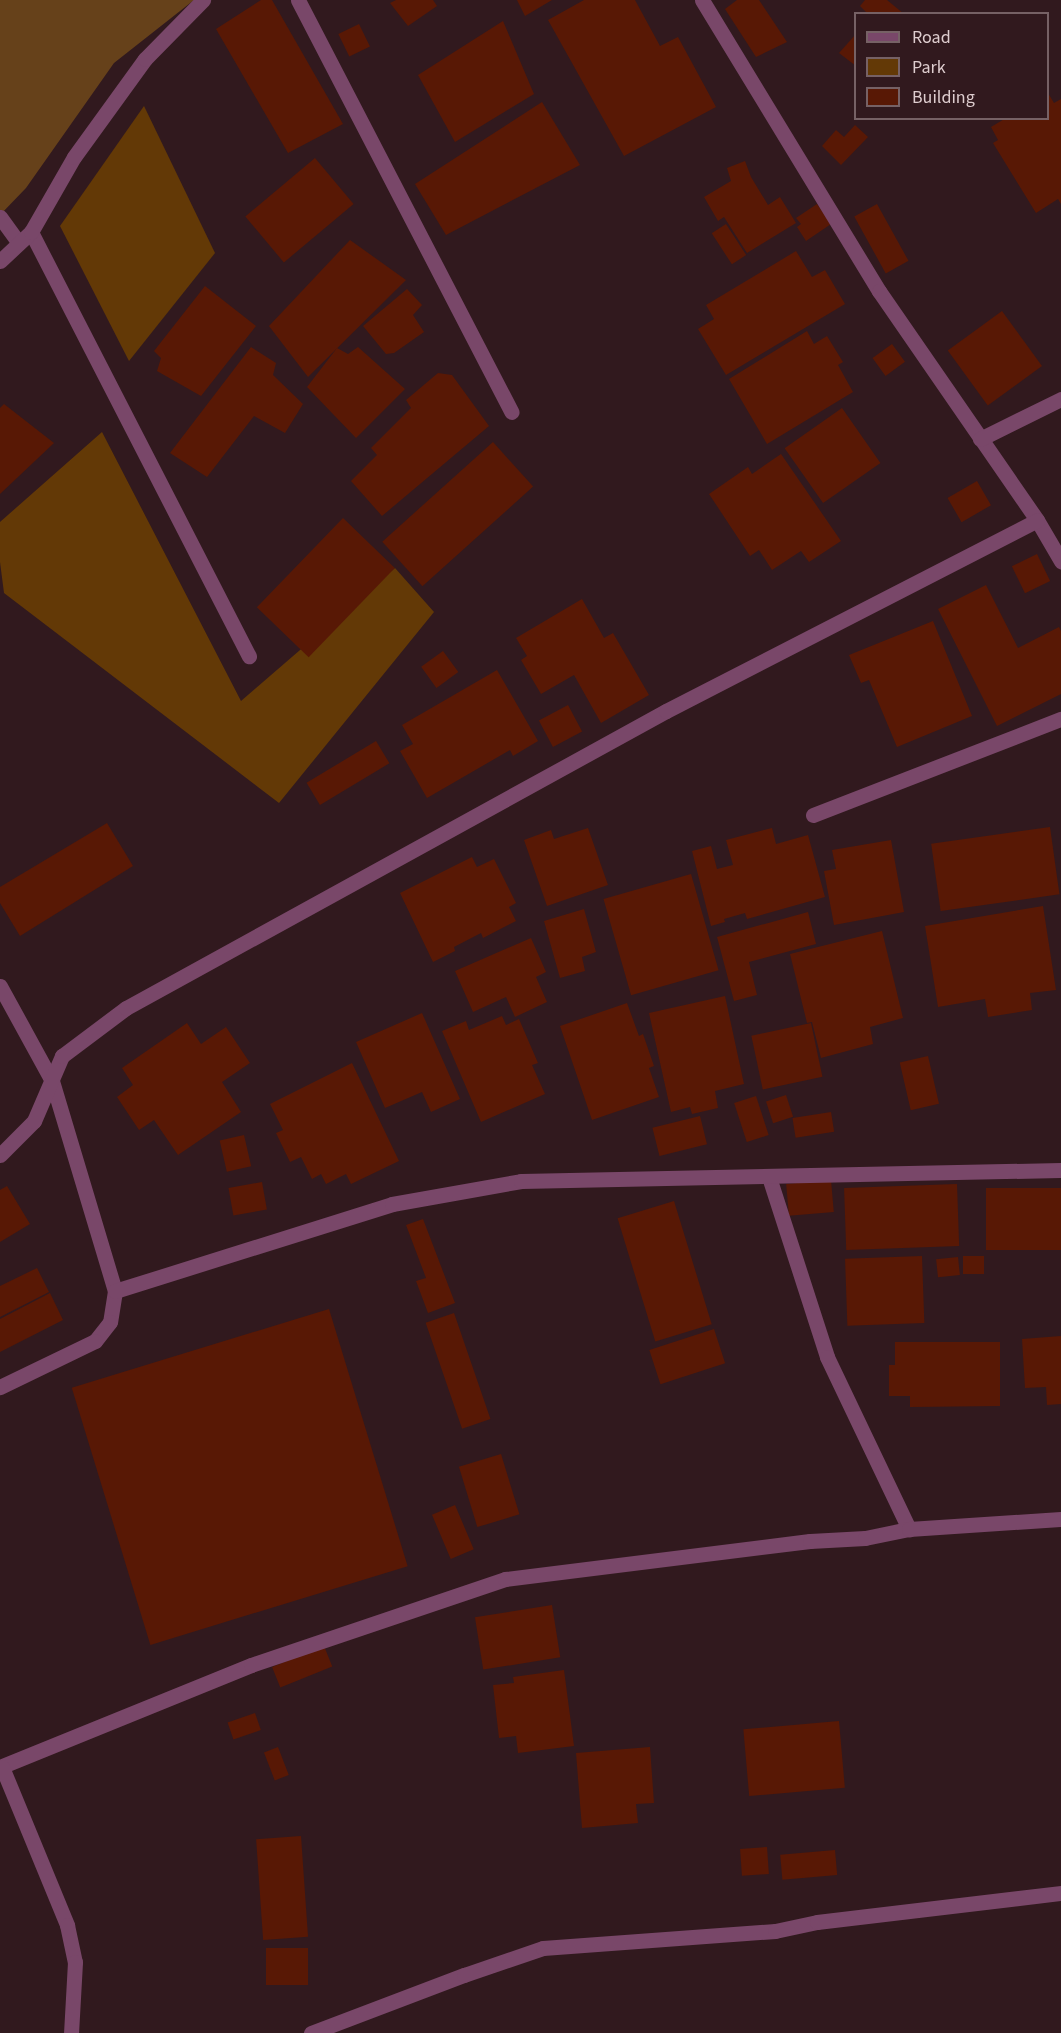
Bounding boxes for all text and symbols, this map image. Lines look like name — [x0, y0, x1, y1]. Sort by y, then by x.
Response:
legend — [854, 12, 1049, 120]
text: Road — [912, 25, 951, 50]
text: Park — [912, 55, 946, 80]
text: Building — [912, 85, 975, 110]

